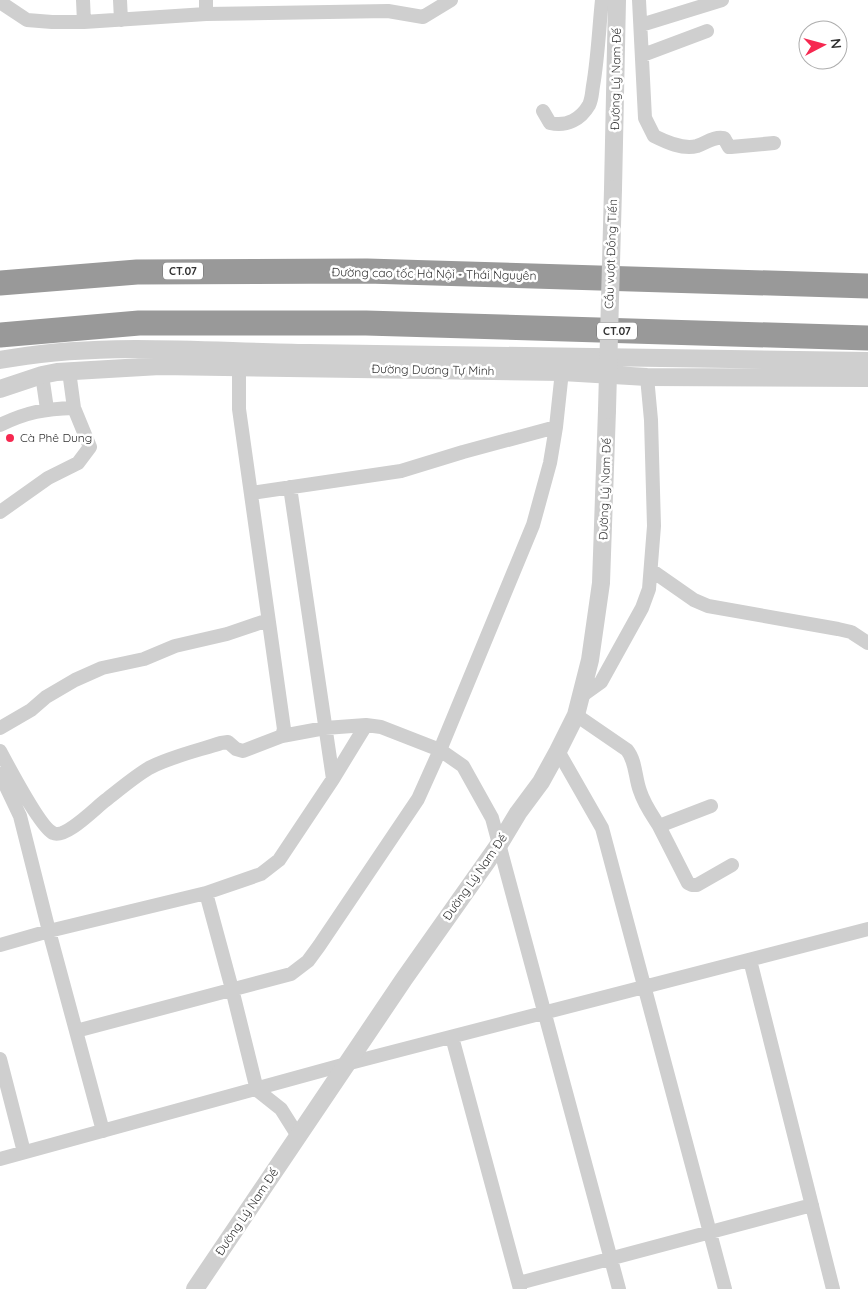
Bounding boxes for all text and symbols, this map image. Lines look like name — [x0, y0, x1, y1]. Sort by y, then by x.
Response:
north arrow — [798, 20, 848, 70]
street label: Đường Lý Nam Đế — [607, 28, 624, 130]
text: N — [826, 38, 845, 50]
street label: Cầu vượt Đồng Tiến — [601, 199, 620, 309]
road number: CT.07 — [163, 262, 203, 280]
street label: Đường cao tốc Hà Nội - Thái Nguyên — [331, 264, 537, 283]
road number: CT.07 — [597, 322, 637, 340]
street label: Đường Dương Tự Minh — [371, 361, 495, 378]
place label: Cà Phê Dung — [20, 430, 92, 445]
marker: Cà Phê Dung — [4, 432, 16, 444]
street label: Đường Lý Nam Đế — [595, 437, 614, 540]
street label: Đường Lý Nam Đế — [439, 830, 510, 923]
street label: Đường Lý Nam Đế — [212, 1165, 282, 1258]

